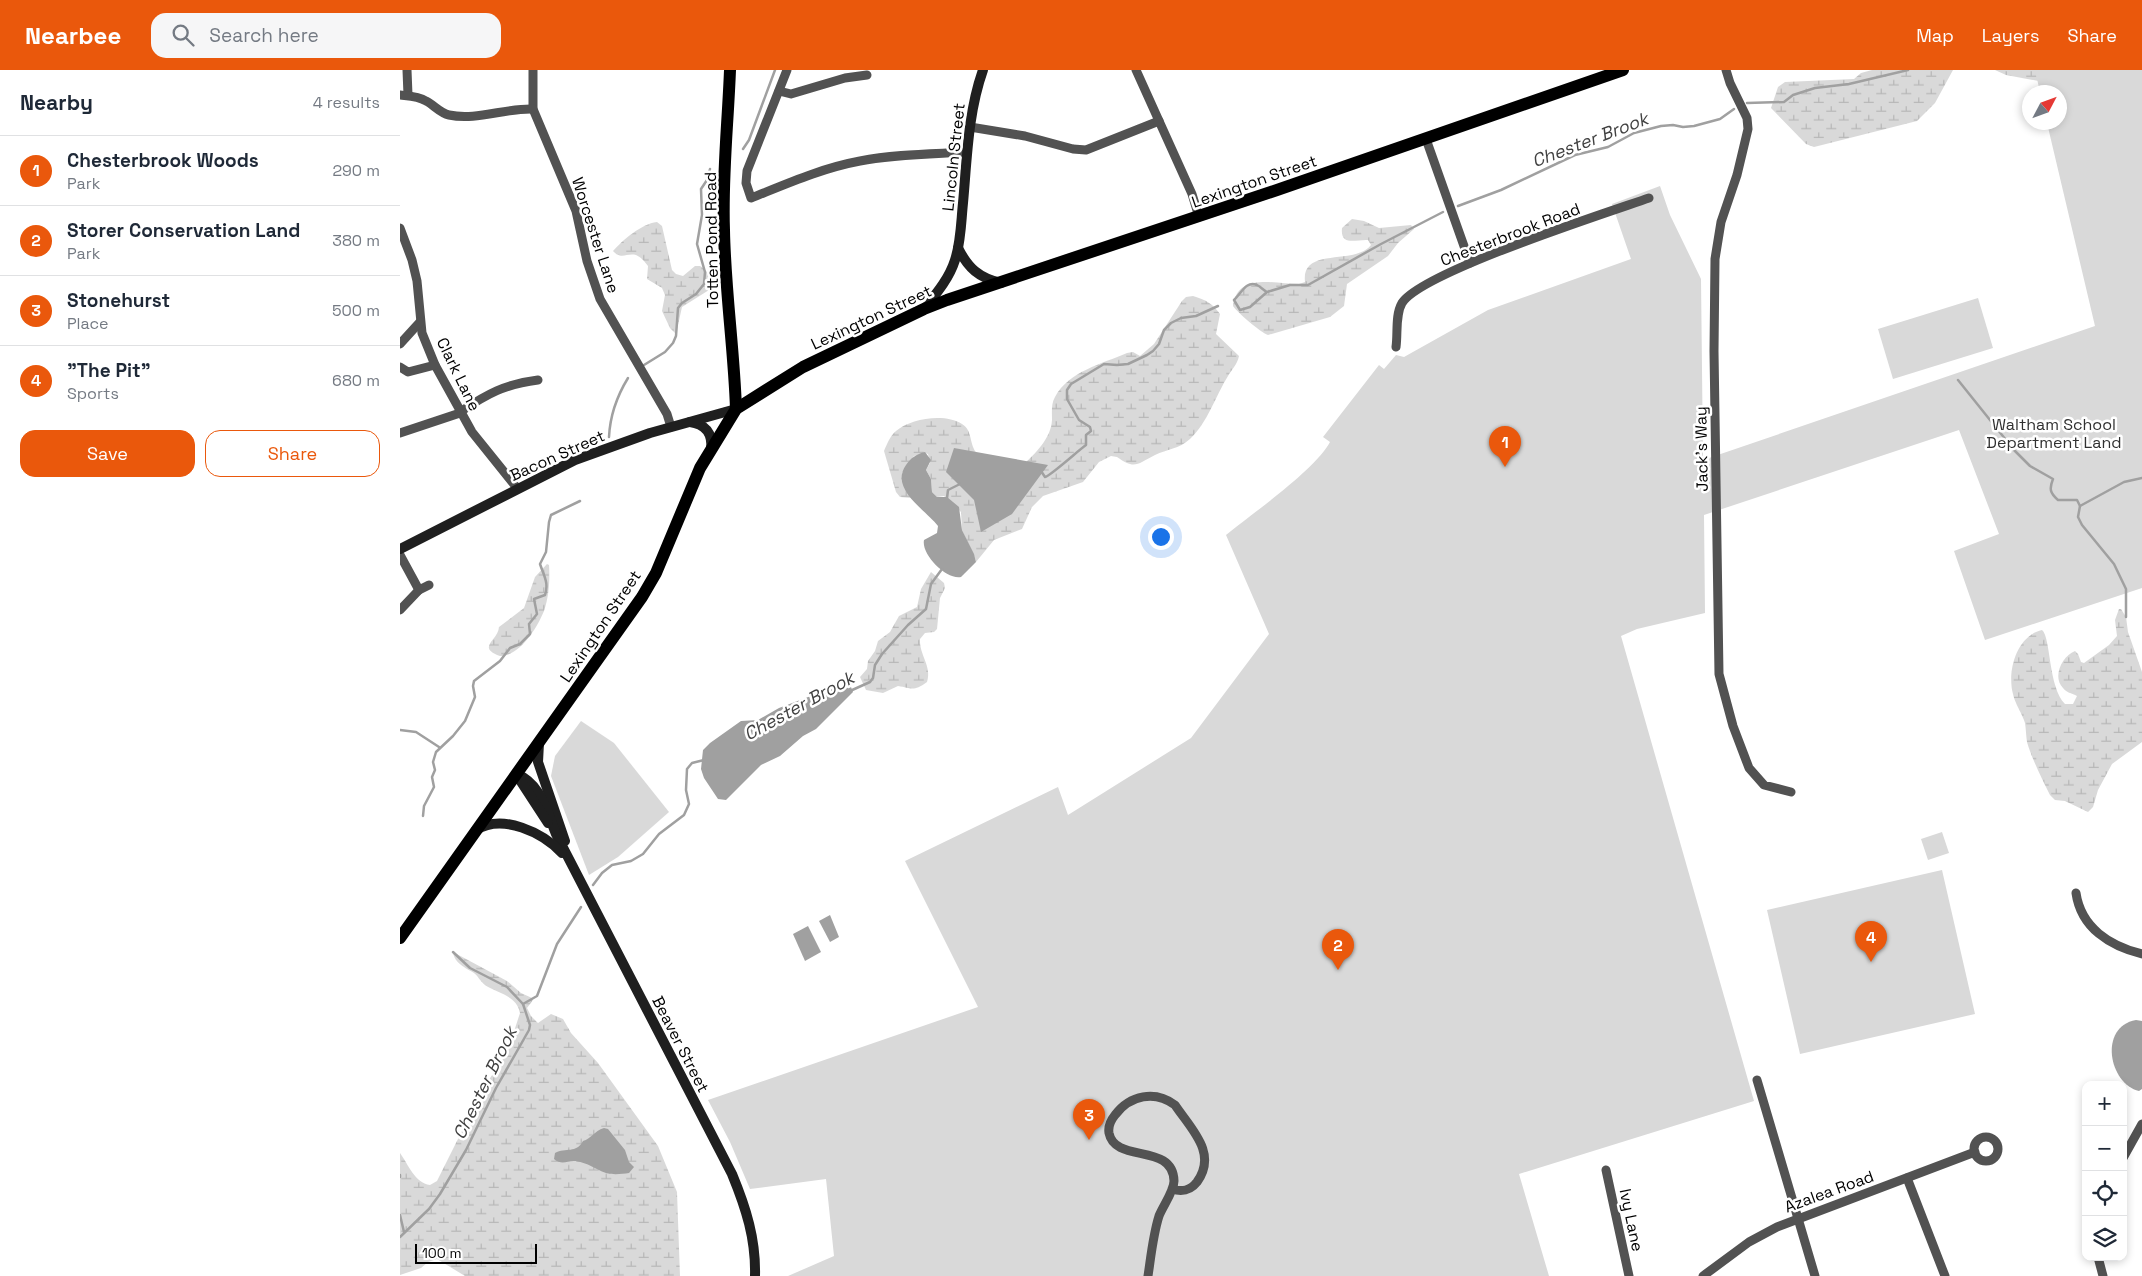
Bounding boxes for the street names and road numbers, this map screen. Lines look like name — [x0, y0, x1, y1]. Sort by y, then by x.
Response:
street label: Lincoln Street — [937, 102, 970, 212]
street label: Lexington Street — [1189, 150, 1319, 213]
street label: Totten Pond Road — [700, 172, 723, 308]
street label: Worcester Lane — [567, 175, 624, 296]
street label: Chesterbrook Road — [1437, 198, 1583, 271]
street label: Lexington Street — [807, 280, 935, 355]
street label: Clark Lane — [432, 334, 485, 414]
street label: Jack's Way — [1690, 406, 1713, 492]
street label: Bacon Street — [506, 425, 608, 486]
street label: Lexington Street — [555, 566, 646, 686]
street label: Beaver Street — [647, 992, 714, 1096]
street label: Azalea Road — [1782, 1166, 1877, 1217]
street label: Ivy Lane — [1615, 1187, 1648, 1253]

